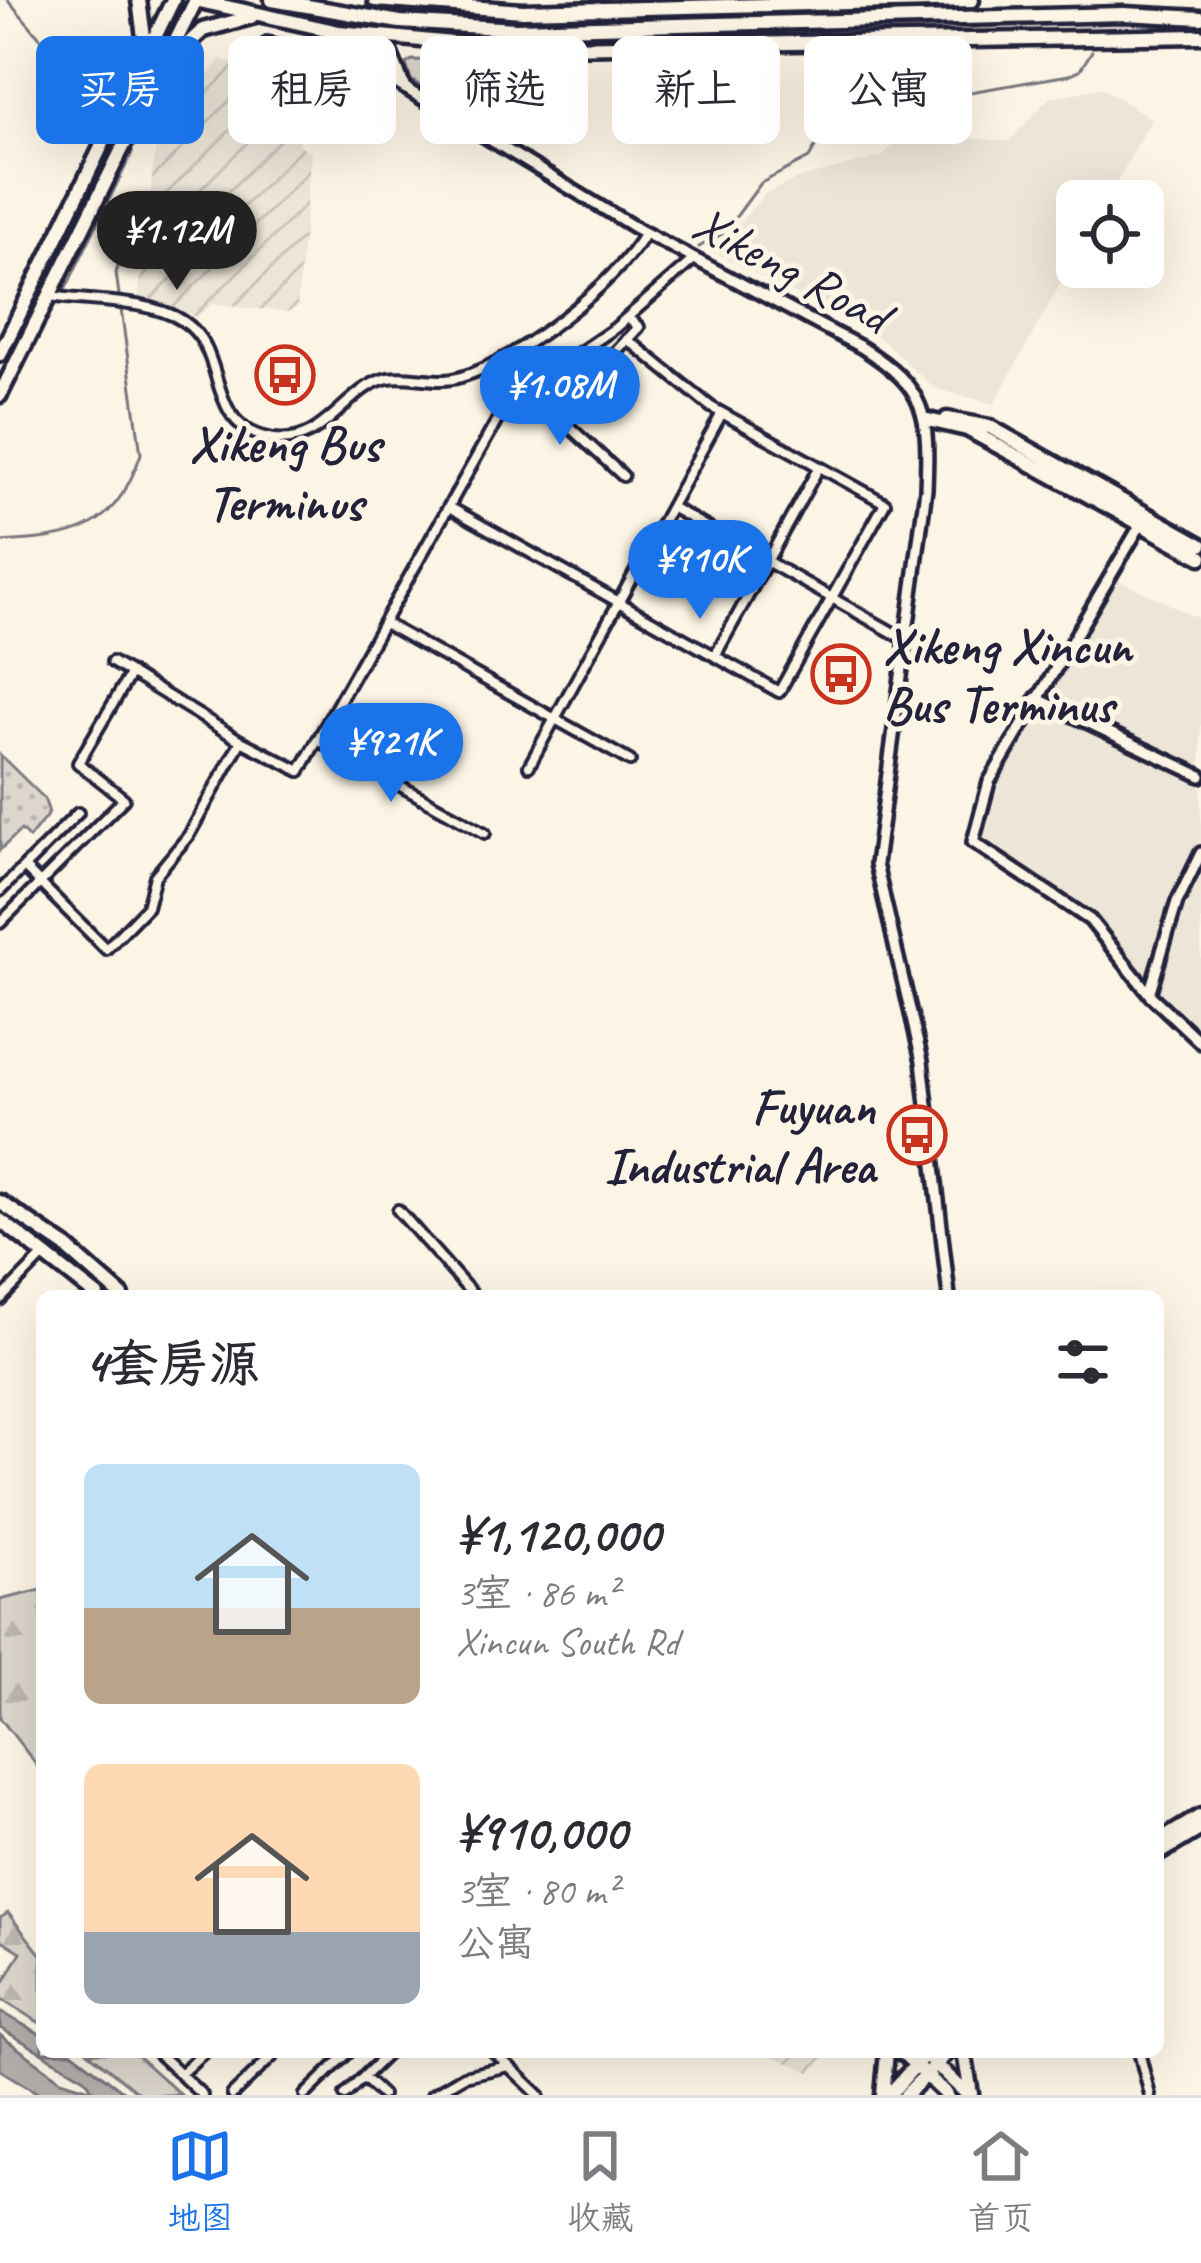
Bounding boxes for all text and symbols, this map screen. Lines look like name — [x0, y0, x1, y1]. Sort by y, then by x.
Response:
chip: 买房 — [36, 36, 204, 144]
chip: 租房 — [228, 36, 396, 144]
chip: 筛选 — [420, 36, 588, 144]
chip: 新上 — [612, 36, 780, 144]
chip: 公寓 — [804, 36, 972, 144]
map controls — [1056, 180, 1164, 288]
button: locate — [1056, 180, 1164, 288]
pin: ¥1.12M — [79, 191, 275, 293]
street label: Xikeng Road — [683, 191, 907, 350]
text: ¥1.12M — [124, 205, 230, 254]
bus stop icon: Xikeng Bus Terminus — [254, 344, 316, 406]
pin: ¥1.08M — [462, 346, 658, 448]
text: ¥1.08M — [507, 360, 613, 409]
place label: Xikeng Bus Terminus — [189, 412, 386, 535]
pin: ¥910K — [616, 520, 784, 622]
text: ¥910K — [655, 534, 745, 583]
place label: Xikeng Xincun Bus Terminus — [883, 614, 1134, 737]
bus stop icon: Xikeng Xincun Bus Terminus — [810, 643, 872, 705]
pin: ¥921K — [307, 703, 475, 805]
text: ¥921K — [346, 717, 436, 766]
place label: Fuyuan Industrial Area — [604, 1075, 879, 1198]
bus stop icon: Fuyuan Industrial Area — [886, 1104, 948, 1166]
icon: filters — [1050, 1329, 1116, 1395]
text: 4套房源 — [84, 1332, 260, 1396]
text: ¥1,120,000 — [456, 1502, 660, 1566]
icon: home — [180, 1512, 324, 1656]
text: 3室 · 86 m² — [456, 1569, 618, 1618]
text: Xincun South Rd — [456, 1618, 679, 1667]
text: ¥910,000 — [456, 1800, 626, 1864]
icon: home — [180, 1812, 324, 1956]
text: 3室 · 80 m² — [456, 1867, 618, 1916]
text: 公寓 — [456, 1919, 534, 1968]
tab: 地图 — [167, 2123, 233, 2239]
tab: 收藏 — [567, 2123, 633, 2239]
tab: 首页 — [968, 2123, 1034, 2239]

